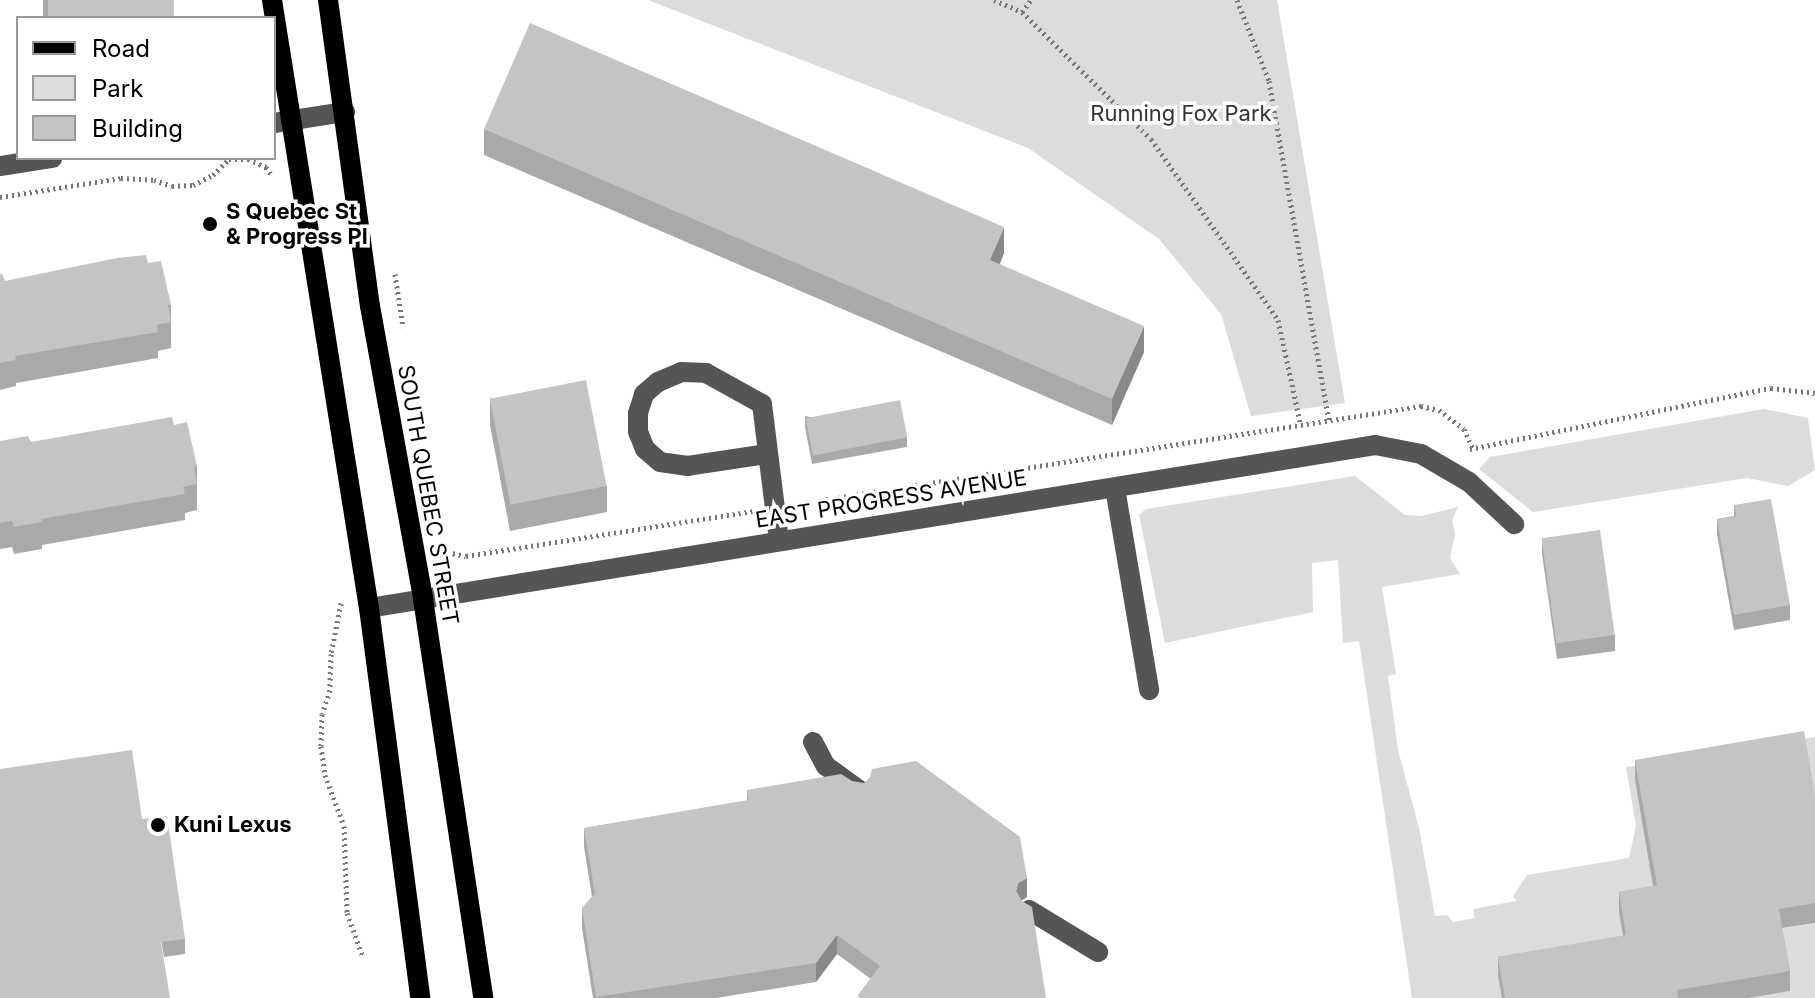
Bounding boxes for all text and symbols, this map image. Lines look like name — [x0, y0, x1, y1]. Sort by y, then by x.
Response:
legend — [16, 16, 276, 160]
text: Road — [92, 34, 150, 63]
text: Park — [92, 74, 143, 103]
park label: Running Fox Park — [1090, 101, 1272, 127]
text: Building — [92, 114, 183, 143]
place label: S Quebec St & Progress Pl — [226, 198, 368, 250]
marker: S Quebec St & Progress Pl — [201, 215, 219, 233]
street label: SOUTH QUEBEC STREET — [392, 363, 464, 627]
street label: EAST PROGRESS AVENUE — [753, 464, 1029, 534]
place label: Kuni Lexus — [174, 812, 292, 838]
marker: Kuni Lexus — [149, 816, 167, 834]

